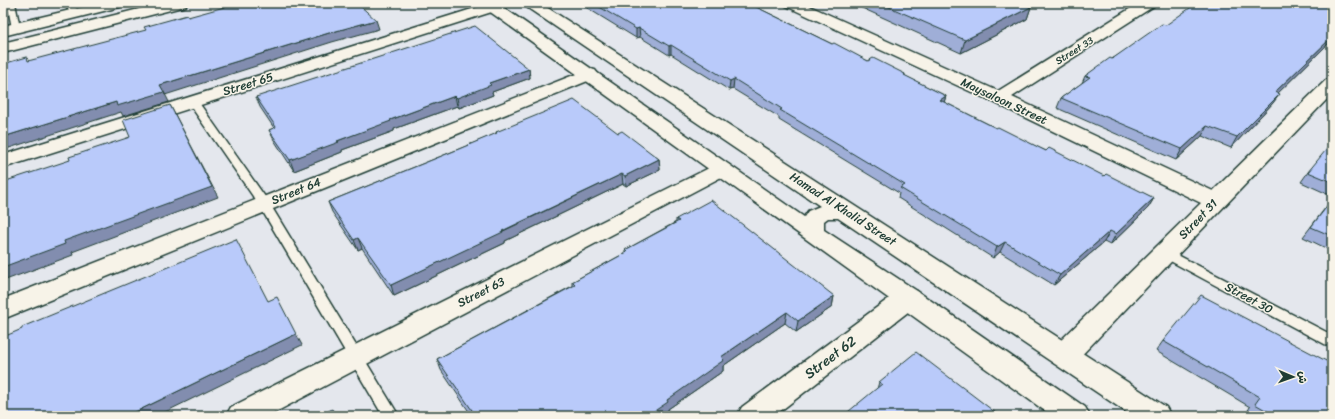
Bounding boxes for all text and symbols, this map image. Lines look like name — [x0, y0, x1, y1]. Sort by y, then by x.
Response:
street label: Street 33 — [1052, 32, 1098, 70]
street label: Street 65 — [220, 66, 276, 102]
street label: Maysaloon Street — [957, 71, 1051, 131]
street label: Hamad Al Khalid Street — [785, 166, 902, 253]
street label: Street 64 — [268, 171, 325, 211]
street label: Street 31 — [1173, 193, 1223, 245]
street label: Street 63 — [453, 270, 509, 313]
street label: Street 30 — [1221, 276, 1278, 320]
street label: Street 62 — [799, 329, 862, 386]
north arrow — [1273, 357, 1313, 397]
text: ش — [1293, 371, 1312, 384]

